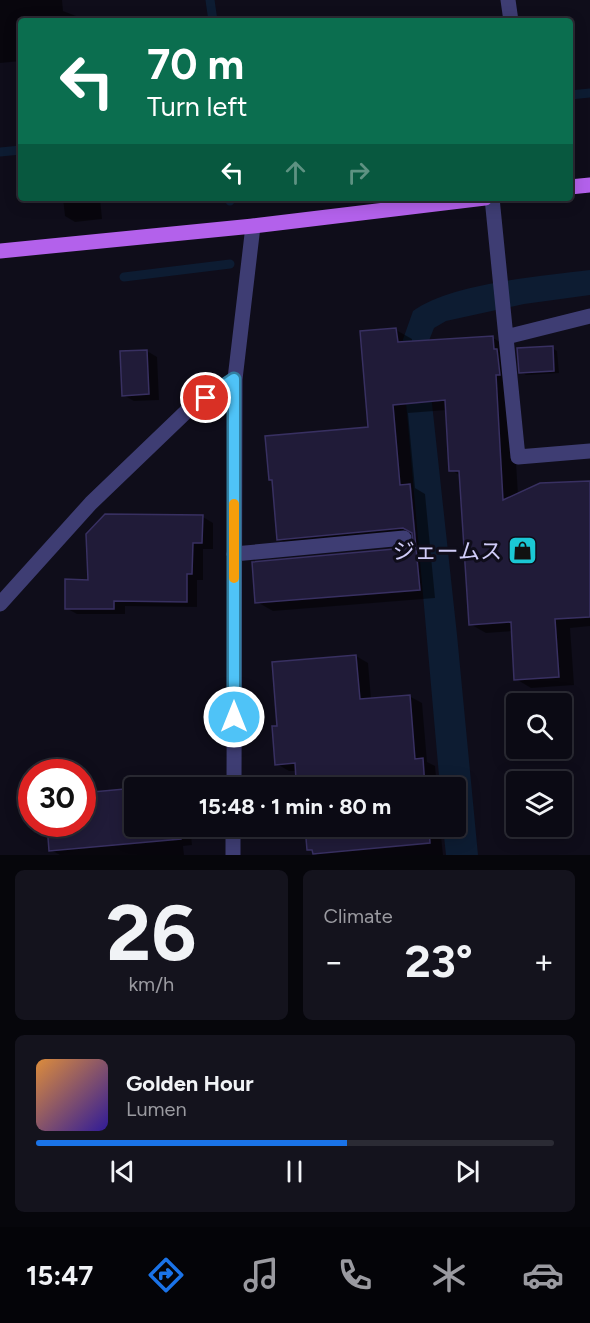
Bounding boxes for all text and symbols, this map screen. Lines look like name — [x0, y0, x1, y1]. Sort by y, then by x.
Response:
text: 70 m — [147, 39, 244, 90]
icon: left — [48, 42, 126, 120]
text: Turn left — [147, 90, 247, 123]
icon: left — [216, 156, 249, 189]
icon: ahead — [279, 156, 312, 189]
icon: right — [342, 156, 375, 189]
pin — [180, 372, 231, 423]
icon: arrive — [189, 381, 222, 414]
shop icon: ジェームス — [507, 535, 539, 567]
place label: ジェームス — [393, 538, 502, 565]
position arrow — [202, 685, 266, 749]
map controls — [506, 693, 572, 837]
button: search — [506, 693, 572, 759]
speed limit sign: 30 — [18, 759, 96, 837]
button: layers — [506, 771, 572, 837]
text: 15:48 · 1 min · 80 m — [199, 793, 391, 820]
text: 26 — [106, 886, 196, 980]
text: Climate — [324, 904, 393, 928]
text: 23° — [405, 934, 473, 988]
text: − — [324, 942, 344, 981]
text: + — [533, 942, 554, 981]
text: km/h — [128, 972, 174, 996]
text: Golden Hour — [126, 1070, 254, 1097]
text: Lumen — [126, 1097, 187, 1121]
icon: previous — [106, 1155, 139, 1188]
icon: pause — [278, 1155, 311, 1188]
icon: next — [451, 1155, 484, 1188]
icon: directions — [145, 1254, 187, 1296]
icon: music — [240, 1254, 282, 1296]
icon: phone — [334, 1254, 376, 1296]
icon: climate — [428, 1254, 470, 1296]
icon: car — [522, 1254, 564, 1296]
text: 15:47 — [26, 1259, 93, 1292]

